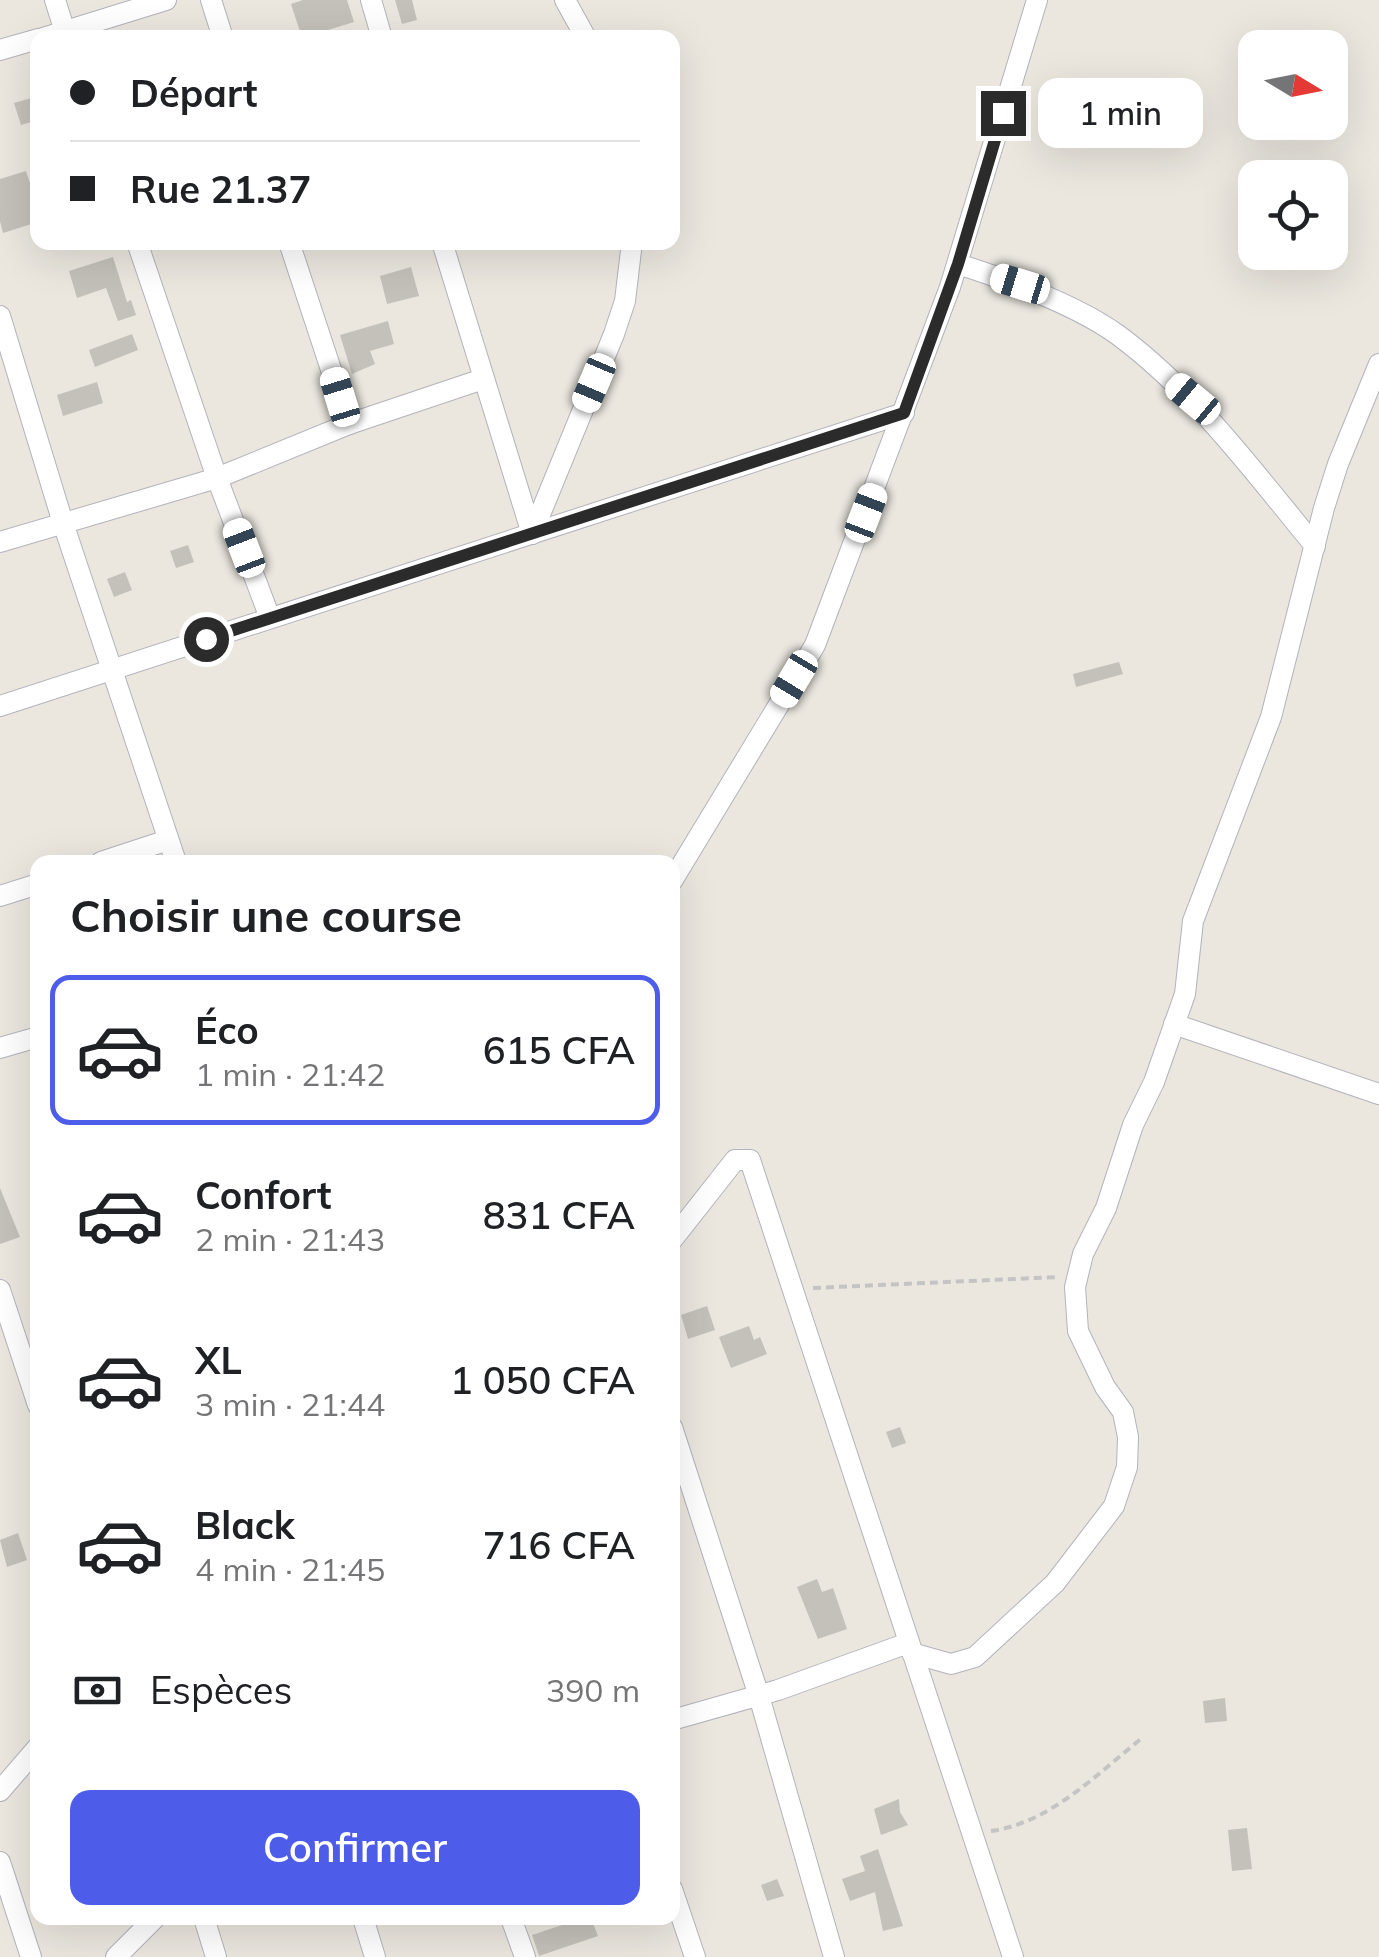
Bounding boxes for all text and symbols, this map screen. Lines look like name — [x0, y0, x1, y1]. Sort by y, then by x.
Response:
north arrow — [1238, 30, 1348, 140]
map controls — [1238, 30, 1348, 270]
text: Départ — [130, 69, 257, 117]
callout: 1 min — [1038, 78, 1203, 148]
route end — [981, 91, 1026, 136]
text: 1 min — [1079, 93, 1162, 133]
button: locate — [1238, 160, 1348, 270]
text: Rue 21.37 — [130, 165, 311, 213]
car — [987, 261, 1053, 307]
car — [568, 350, 620, 416]
car — [317, 364, 363, 430]
car — [1160, 368, 1226, 430]
car — [841, 480, 891, 546]
car — [219, 515, 269, 581]
route start — [184, 617, 229, 662]
car — [766, 646, 822, 712]
text: Choisir une course — [70, 887, 462, 943]
icon: car — [75, 1005, 165, 1095]
text: Éco — [195, 1006, 259, 1054]
text: 615 CFA — [483, 1026, 635, 1074]
text: 1 min · 21:42 — [195, 1054, 385, 1094]
icon: car — [75, 1170, 165, 1260]
text: Confort — [195, 1171, 332, 1219]
text: 831 CFA — [483, 1191, 635, 1239]
text: 2 min · 21:43 — [195, 1219, 385, 1259]
icon: car — [75, 1335, 165, 1425]
text: XL — [195, 1336, 242, 1384]
text: 1 050 CFA — [450, 1356, 635, 1404]
text: 3 min · 21:44 — [195, 1384, 385, 1424]
icon: car — [75, 1500, 165, 1590]
text: Black — [195, 1501, 295, 1549]
text: 716 CFA — [483, 1521, 635, 1569]
text: 4 min · 21:45 — [195, 1549, 385, 1589]
icon: cash — [70, 1663, 125, 1718]
text: Espèces — [150, 1666, 292, 1714]
text: 390 m — [546, 1670, 640, 1710]
button: Confirmer — [70, 1790, 640, 1905]

